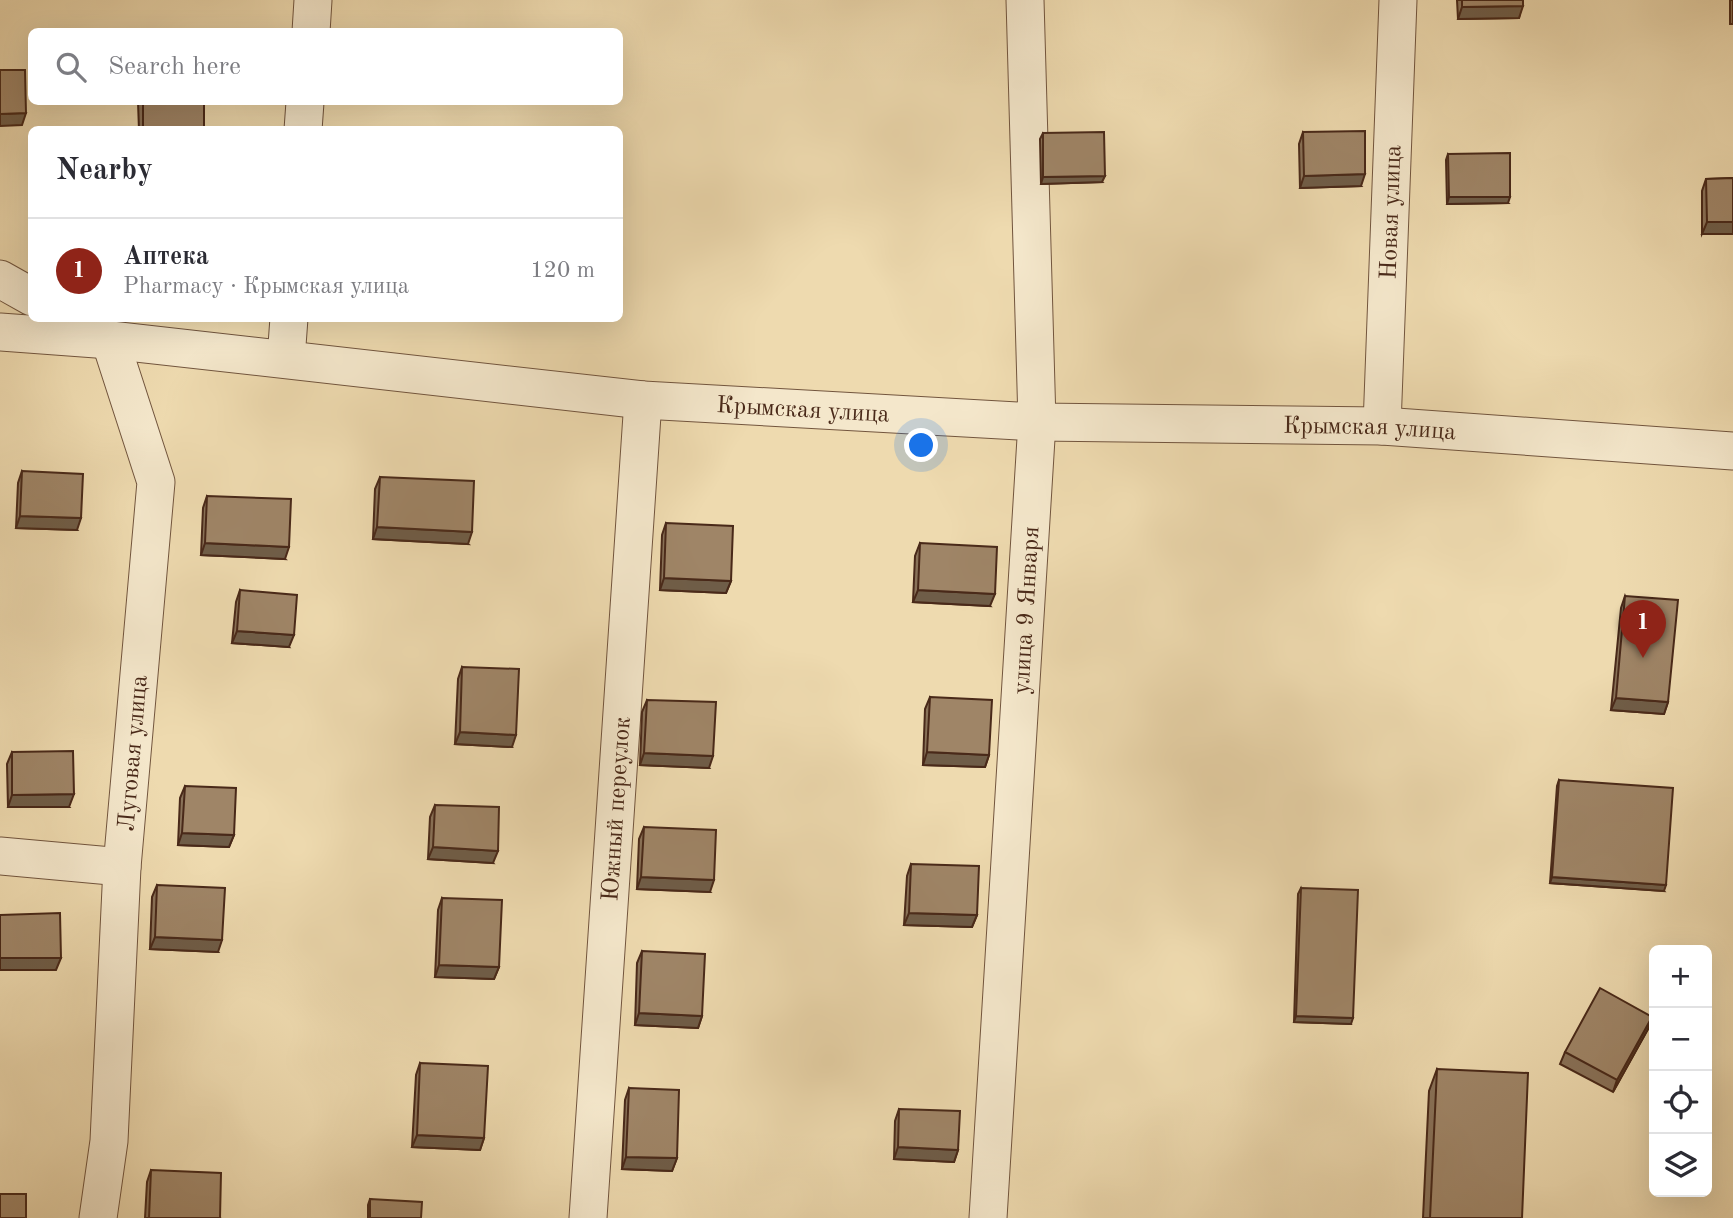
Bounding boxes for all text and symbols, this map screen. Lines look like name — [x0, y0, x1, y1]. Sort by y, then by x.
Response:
search box — [28, 28, 623, 105]
icon: search — [52, 48, 90, 86]
text: Search here — [108, 54, 241, 80]
street label: Новая улица — [1378, 144, 1407, 280]
text: Nearby — [56, 156, 153, 186]
text: Аптека — [123, 244, 209, 270]
text: 1 — [72, 259, 86, 282]
text: 120 m — [530, 259, 595, 282]
text: Pharmacy · Крымская улица — [123, 275, 409, 298]
street label: Крымская улица — [716, 394, 890, 428]
street label: Крымская улица — [1283, 415, 1457, 445]
your location — [904, 428, 938, 462]
street label: улица 9 Января — [1010, 526, 1045, 695]
pin: 1 — [1620, 600, 1666, 658]
street label: Луговая улица — [115, 674, 153, 832]
street label: Южный переулок — [599, 716, 636, 902]
map controls — [1649, 945, 1712, 1197]
button: + — [1649, 945, 1712, 1008]
button: − — [1649, 1008, 1712, 1071]
button: locate — [1649, 1071, 1712, 1134]
button: layers — [1649, 1134, 1712, 1197]

